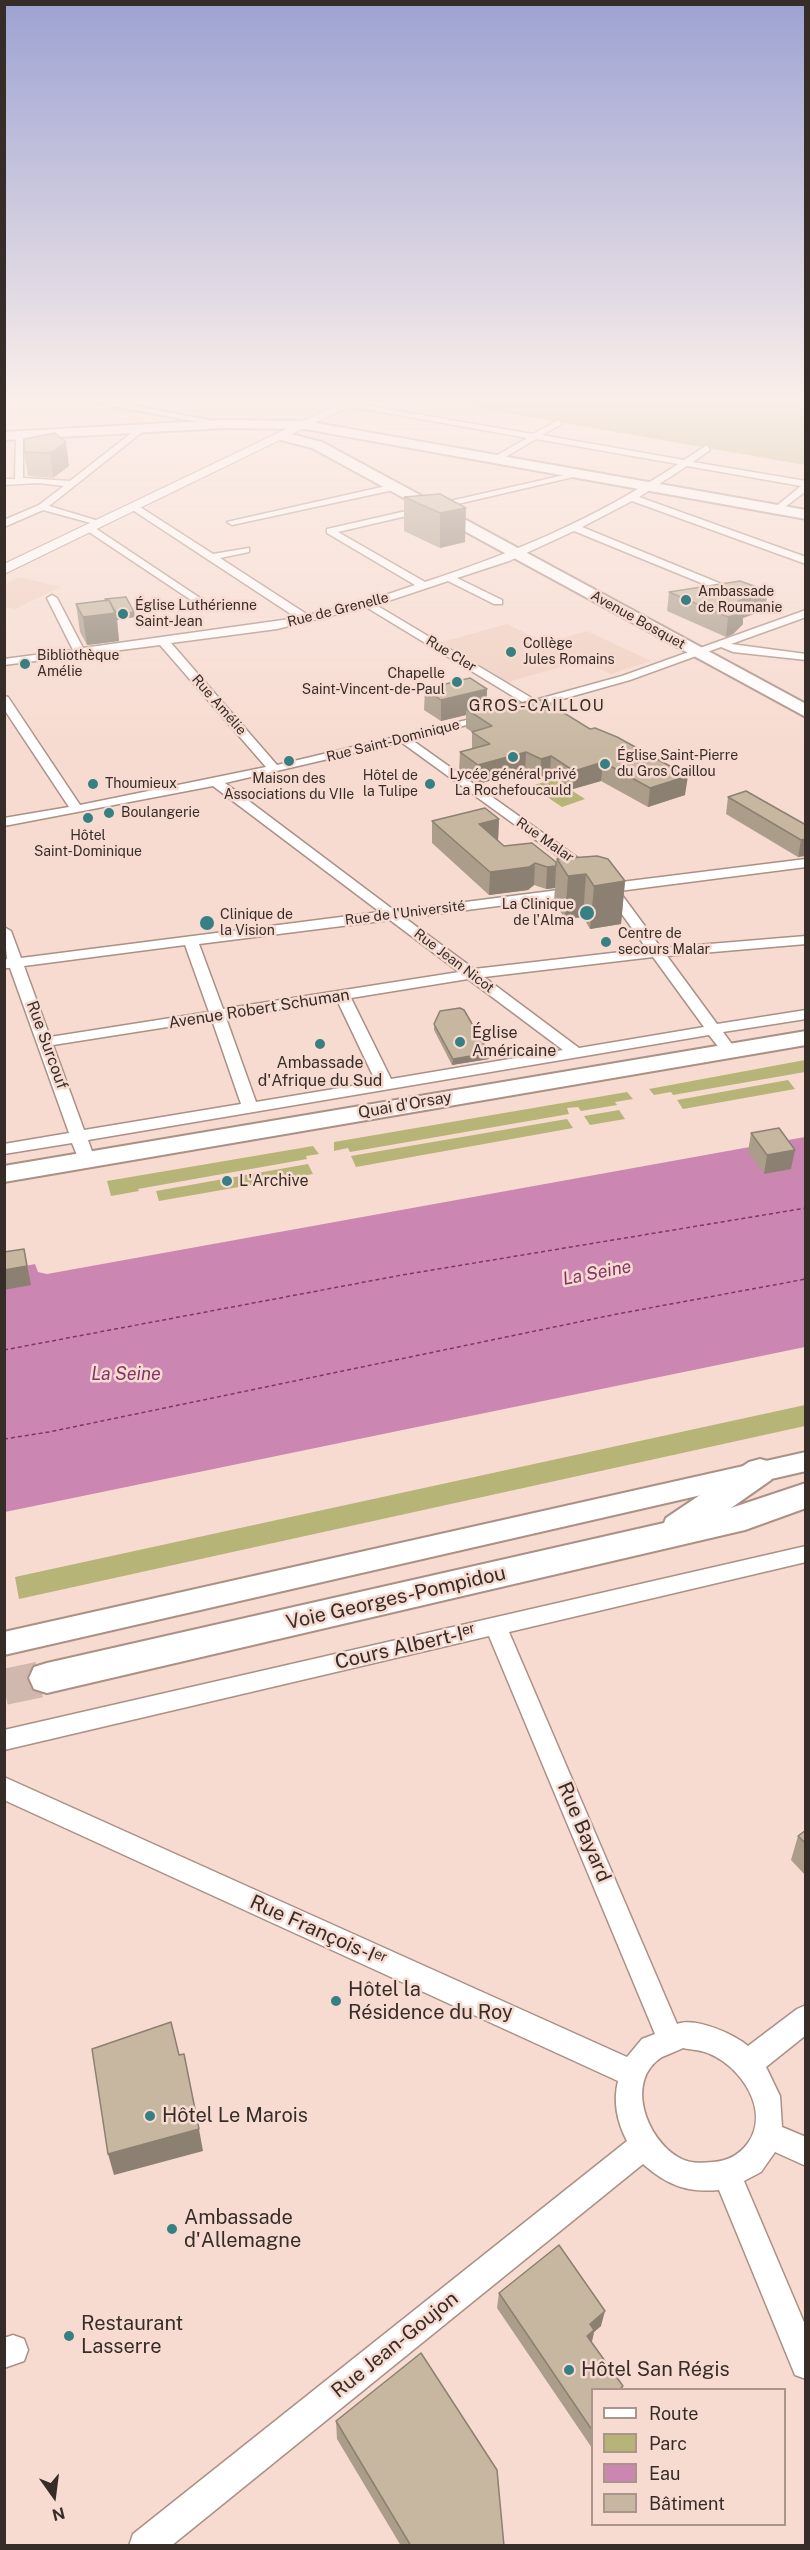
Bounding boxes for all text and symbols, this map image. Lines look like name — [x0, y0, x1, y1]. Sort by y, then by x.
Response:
place label: Ambassade de Roumanie — [698, 584, 782, 616]
street label: Avenue Bosquet — [588, 587, 688, 653]
street label: Rue de Grenelle — [286, 589, 390, 631]
marker: Ambassade de Roumanie — [679, 593, 693, 607]
place label: Église Luthérienne Saint-Jean — [135, 598, 257, 630]
marker: Église Luthérienne Saint-Jean — [116, 607, 130, 621]
street label: Rue Cler — [423, 632, 479, 676]
place label: Collège Jules Romains — [523, 636, 615, 668]
marker: Collège Jules Romains — [504, 645, 518, 659]
place label: Bibliothèque Amélie — [37, 648, 119, 680]
marker: Bibliothèque Amélie — [18, 657, 32, 671]
place label: Chapelle Saint-Vincent-de-Paul — [302, 666, 445, 698]
street label: Rue Amélie — [188, 671, 250, 739]
marker: Chapelle Saint-Vincent-de-Paul — [450, 675, 464, 689]
district label: GROS-CAILLOU — [469, 696, 605, 716]
street label: Rue Saint-Dominique — [325, 716, 461, 766]
place label: Église Saint-Pierre du Gros Caillou — [617, 748, 738, 780]
marker: Lycée général privé La Rochefoucauld — [506, 750, 520, 764]
marker: Maison des Associations du VIIe — [282, 754, 296, 768]
marker: Église Saint-Pierre du Gros Caillou — [598, 757, 612, 771]
place label: Lycée général privé La Rochefoucauld — [450, 767, 576, 800]
place label: Hôtel de la Tulipe — [363, 768, 418, 801]
place label: Maison des Associations du VIIe — [224, 771, 354, 804]
place label: Thoumieux — [105, 776, 177, 792]
marker: Thoumieux — [86, 777, 100, 791]
marker: Hôtel de la Tulipe — [423, 777, 437, 791]
place label: Boulangerie — [121, 805, 200, 821]
marker: Boulangerie — [102, 806, 116, 820]
marker: Hôtel Saint-Dominique — [81, 811, 95, 825]
street label: Rue Malar — [513, 814, 577, 866]
place label: Hôtel Saint-Dominique — [34, 828, 142, 861]
street label: Rue de l'Université — [344, 897, 466, 929]
place label: La Clinique de l'Alma — [502, 897, 574, 930]
marker: La Clinique de l'Alma — [578, 904, 596, 922]
place label: Clinique de la Vision — [220, 907, 293, 940]
marker: Clinique de la Vision — [198, 914, 216, 932]
street label: Rue Jean Nicot — [411, 925, 497, 997]
place label: Centre de secours Malar — [618, 926, 710, 958]
marker: Centre de secours Malar — [599, 935, 613, 949]
street label: Avenue Robert Schuman — [167, 985, 351, 1033]
street label: Rue Surcouf — [22, 998, 72, 1092]
place label: Église Américaine — [472, 1023, 556, 1061]
marker: Église Américaine — [453, 1035, 467, 1049]
marker: Ambassade d'Afrique du Sud — [313, 1037, 327, 1051]
place label: Ambassade d'Afrique du Sud — [258, 1053, 382, 1091]
street label: Quai d'Orsay — [357, 1087, 453, 1123]
place label: L'Archive — [239, 1171, 308, 1191]
marker: L'Archive — [220, 1174, 234, 1188]
water label: La Seine — [561, 1256, 633, 1290]
water label: La Seine — [91, 1363, 161, 1385]
street label: Voie Georges-Pompidou — [284, 1561, 508, 1635]
street label: Cours Albert-Iᵉʳ — [333, 1619, 477, 1675]
street label: Rue Bayard — [552, 1778, 616, 1886]
street label: Rue François-Iᵉʳ — [246, 1890, 390, 1972]
place label: Hôtel la Résidence du Roy — [348, 1978, 513, 2025]
marker: Hôtel la Résidence du Roy — [329, 1994, 343, 2008]
place label: Hôtel Le Marois — [162, 2104, 308, 2128]
marker: Hôtel Le Marois — [143, 2109, 157, 2123]
place label: Ambassade d'Allemagne — [184, 2206, 301, 2253]
marker: Ambassade d'Allemagne — [165, 2222, 179, 2236]
street label: Rue Jean-Goujon — [327, 2287, 463, 2403]
place label: Restaurant Lasserre — [81, 2312, 183, 2359]
marker: Restaurant Lasserre — [62, 2329, 76, 2343]
place label: Hôtel San Régis — [581, 2358, 730, 2382]
marker: Hôtel San Régis — [562, 2363, 576, 2377]
legend — [591, 2388, 786, 2526]
text: Route — [649, 2403, 698, 2424]
text: Parc — [649, 2433, 687, 2454]
text: Eau — [649, 2463, 680, 2484]
north arrow — [24, 2466, 84, 2526]
text: Bâtiment — [649, 2493, 725, 2514]
text: N — [50, 2503, 67, 2525]

